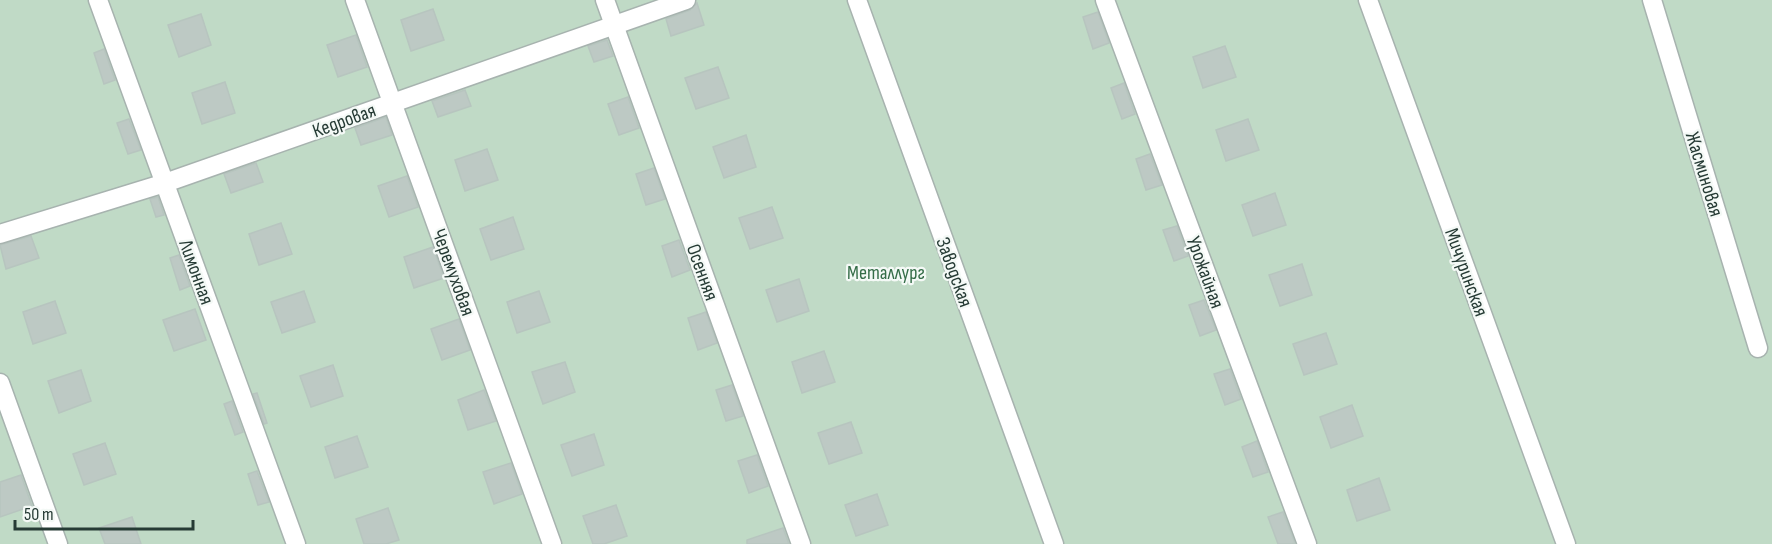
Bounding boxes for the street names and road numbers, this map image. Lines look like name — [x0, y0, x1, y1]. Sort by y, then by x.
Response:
street label: Кедровая — [309, 98, 379, 143]
street label: Жасминовая — [1680, 129, 1728, 220]
street label: Мичуринская — [1439, 225, 1493, 320]
street label: Черемуховая — [426, 226, 480, 319]
street label: Урожайная — [1181, 233, 1229, 312]
street label: Заводская — [930, 234, 978, 310]
street label: Лимонная — [173, 236, 219, 308]
street label: Осенняя — [681, 241, 723, 304]

